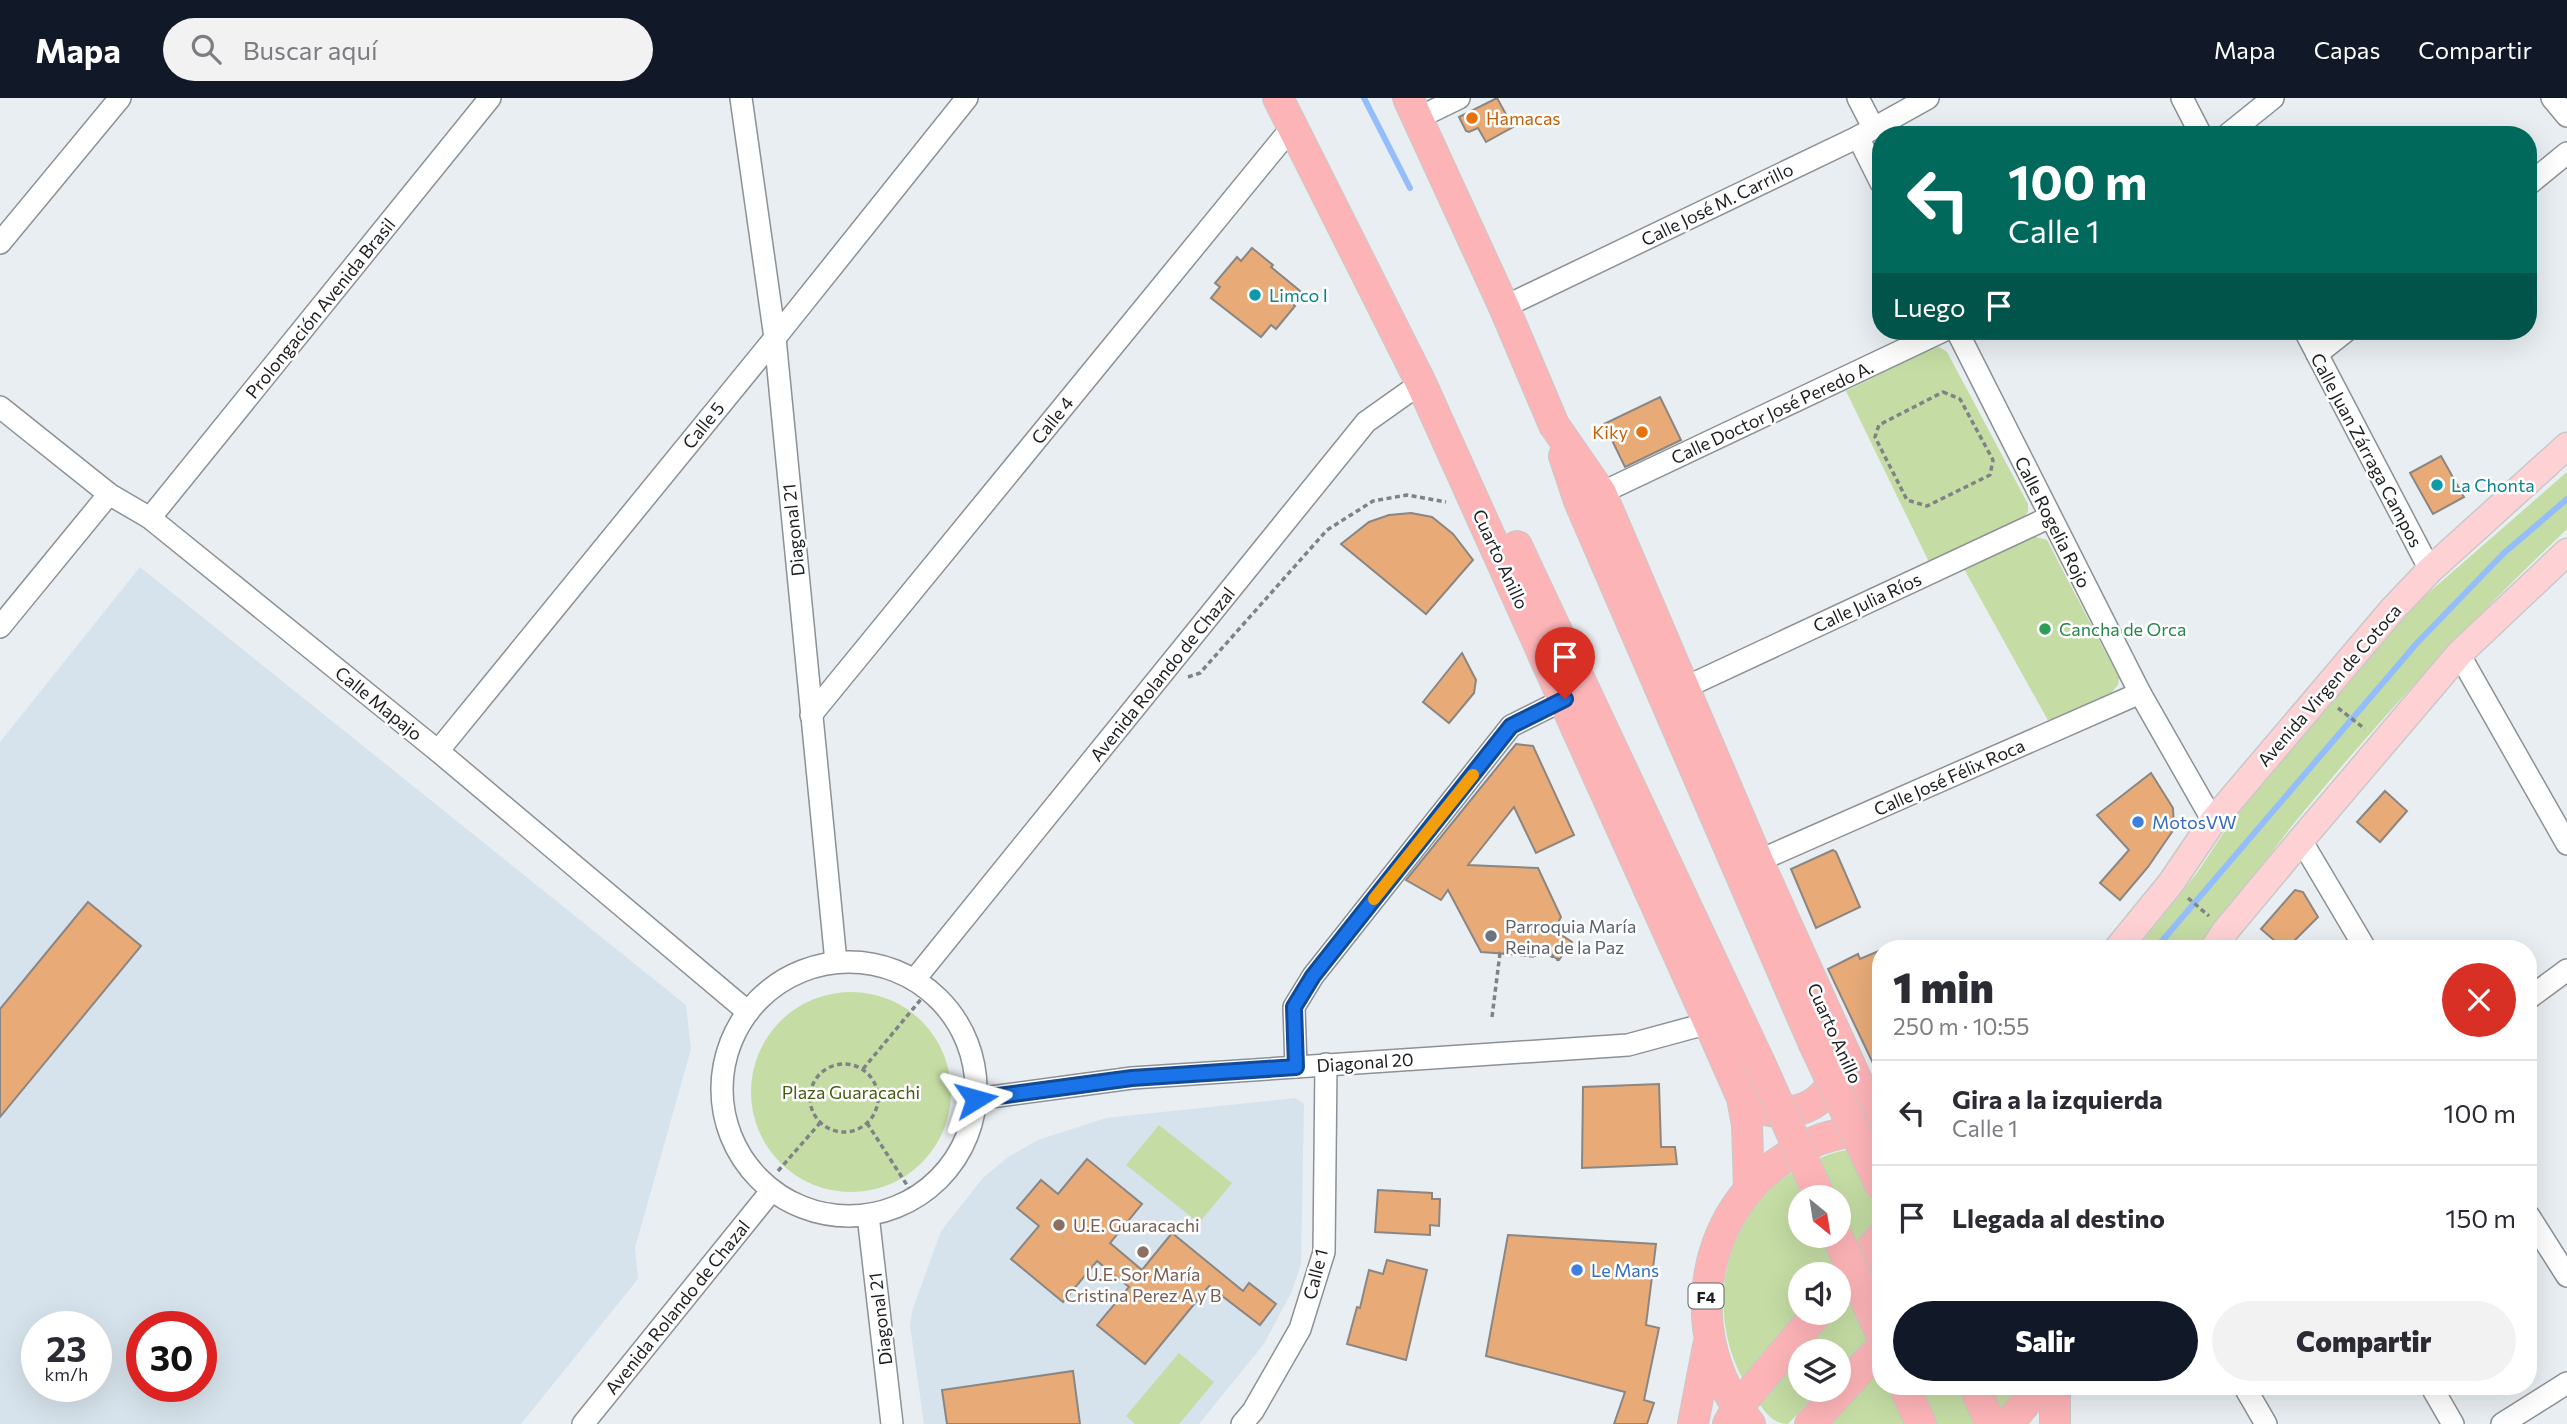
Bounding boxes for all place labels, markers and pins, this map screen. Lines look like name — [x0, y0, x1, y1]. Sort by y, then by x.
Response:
place label: Hamacas — [1486, 107, 1561, 129]
marker: Hamacas — [1464, 110, 1480, 126]
place label: Limco I — [1269, 284, 1328, 306]
marker: Limco I — [1247, 287, 1263, 303]
place label: Kiky — [1592, 421, 1628, 443]
marker: Kiky — [1634, 424, 1650, 440]
place label: La Chonta — [2451, 474, 2535, 496]
marker: La Chonta — [2429, 477, 2445, 493]
place label: Cancha de Orca — [2059, 618, 2186, 640]
marker: Cancha de Orca — [2037, 621, 2053, 637]
pin — [1535, 627, 1595, 699]
place label: MotosVW — [2152, 811, 2237, 833]
marker: MotosVW — [2130, 814, 2146, 830]
place label: Parroquia María Reina de la Paz — [1505, 915, 1636, 958]
marker: Parroquia María Reina de la Paz — [1483, 928, 1499, 944]
place label: U.E. Guaracachi — [1073, 1214, 1200, 1236]
marker: U.E. Guaracachi — [1051, 1217, 1067, 1233]
marker: U.E. Sor María Cristina Perez A y B — [1135, 1244, 1151, 1260]
place label: Le Mans — [1591, 1259, 1659, 1281]
marker: Le Mans — [1569, 1262, 1585, 1278]
place label: U.E. Sor María Cristina Perez A y B — [1065, 1263, 1221, 1306]

